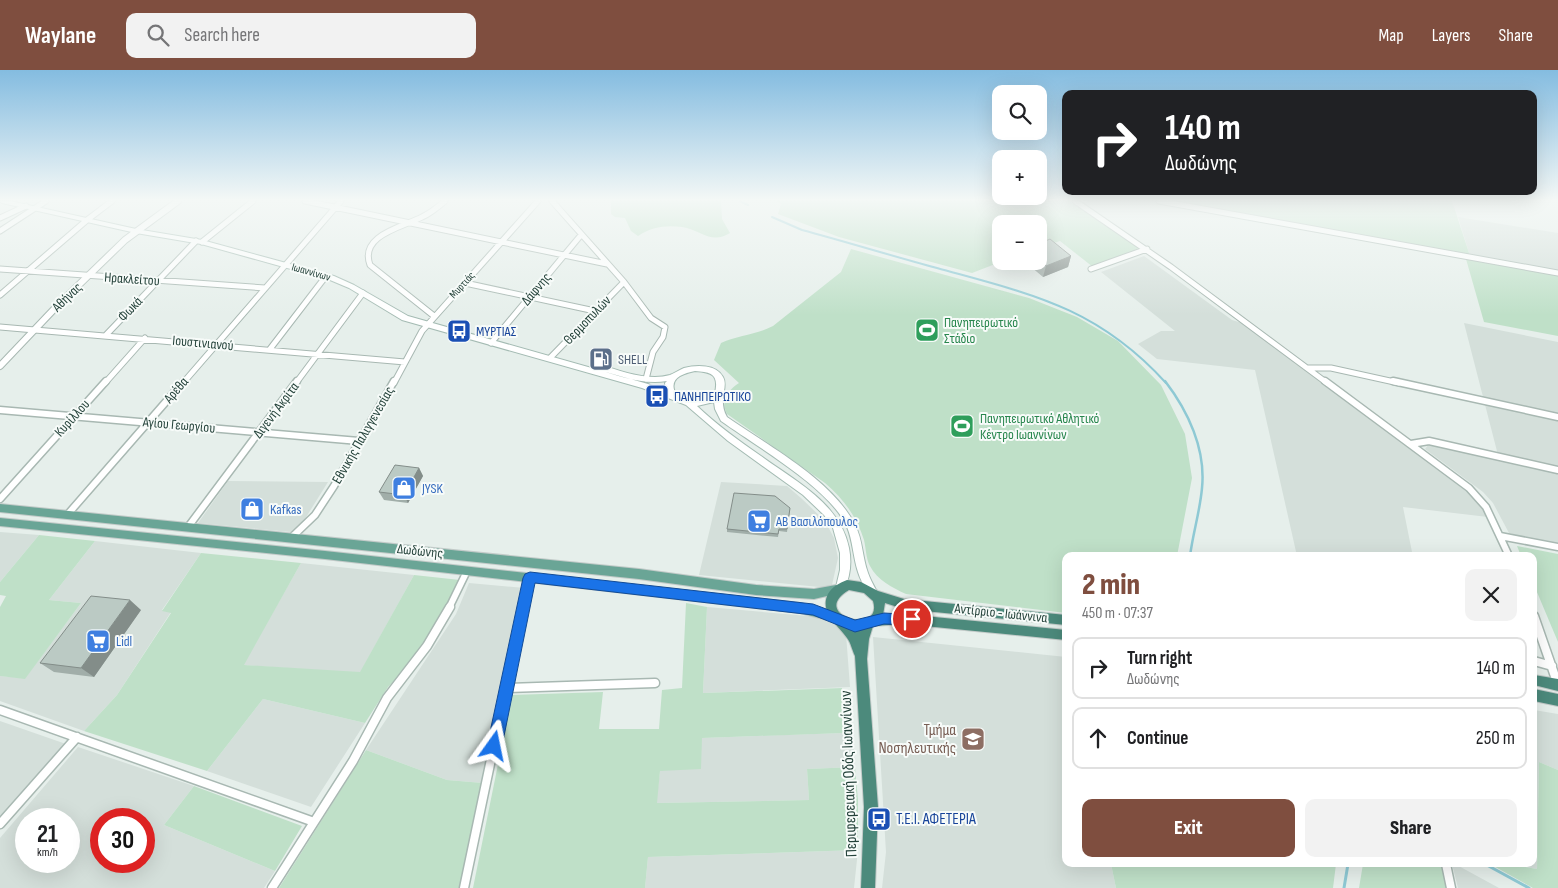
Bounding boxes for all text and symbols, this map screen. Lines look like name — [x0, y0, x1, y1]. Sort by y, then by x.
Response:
search box — [126, 13, 476, 58]
text: Waylane — [25, 21, 96, 50]
icon: search — [144, 21, 172, 49]
text: Search here — [184, 24, 260, 47]
text: Map — [1379, 25, 1404, 46]
text: Layers — [1432, 25, 1471, 46]
text: Share — [1499, 25, 1533, 46]
map controls — [992, 85, 1047, 270]
button: search — [992, 85, 1047, 140]
text: 140 m — [1165, 107, 1241, 150]
icon: right — [1082, 110, 1147, 175]
button: + — [992, 150, 1047, 205]
text: Δωδώνης — [1165, 150, 1237, 177]
button: − — [992, 215, 1047, 270]
street label: Ιωαννίνων — [290, 260, 333, 284]
street label: Ηρακλείτου — [104, 269, 160, 289]
street label: Μυρτιάς — [447, 269, 477, 301]
street label: Δάφνης — [517, 269, 555, 309]
street label: Αθήνας — [48, 279, 85, 316]
street label: Θερμοπυλών — [560, 292, 615, 348]
street label: Φωκά — [114, 293, 146, 325]
place label: Πανηπειρωτικό Στάδιο — [944, 314, 1018, 347]
sports icon: Πανηπειρωτικό Στάδιο — [914, 317, 940, 343]
bus stop icon: ΜΥΡΤΙΑΣ — [446, 318, 472, 344]
place label: ΜΥΡΤΙΑΣ — [476, 323, 517, 340]
street label: Ιουστινιανού — [172, 332, 234, 354]
fuel station icon: SHELL — [588, 346, 614, 372]
place label: SHELL — [618, 351, 647, 368]
street label: Αρέθα — [159, 373, 192, 407]
street label: Διγενή Ακρίτα — [249, 379, 303, 441]
street label: Εθνικής Παλιγγενεσίας — [328, 383, 398, 487]
bus stop icon: ΠΑΝΗΠΕΙΡΩΤΙΚΟ — [644, 383, 670, 409]
place label: ΠΑΝΗΠΕΙΡΩΤΙΚΟ — [674, 388, 751, 405]
street label: Κυρίλλου — [51, 396, 93, 440]
place label: Πανηπειρωτικό Αθλητικό Κέντρο Ιωαννίνων — [980, 410, 1100, 443]
street label: Αγίου Γεωργίου — [141, 413, 216, 437]
sports icon: Πανηπειρωτικό Αθλητικό Κέντρο Ιωαννίνων — [949, 413, 975, 439]
shop icon: JYSK — [391, 475, 417, 501]
place label: JYSK — [421, 480, 444, 497]
shop icon: Kafkas — [239, 496, 265, 522]
place label: Kafkas — [270, 501, 301, 518]
supermarket icon: ΑΒ Βασιλόπουλος — [746, 508, 772, 534]
place label: ΑΒ Βασιλόπουλος — [775, 513, 858, 530]
street label: Δωδώνης — [396, 540, 444, 562]
text: 2 min — [1082, 567, 1140, 603]
button: close — [1465, 569, 1517, 621]
pin — [891, 598, 933, 640]
street label: Αντίρριο - Ιωάννινα — [953, 600, 1048, 626]
text: 450 m · 07:37 — [1082, 604, 1153, 623]
icon: arrive — [898, 605, 926, 633]
supermarket icon: Lidl — [85, 628, 111, 654]
place label: Lidl — [116, 633, 132, 650]
text: Turn right — [1127, 647, 1192, 670]
icon: right — [1084, 654, 1112, 682]
text: 140 m — [1477, 657, 1515, 680]
text: Δωδώνης — [1127, 670, 1180, 689]
street label: Περιφερειακή Οδός Ιωαννίνων — [837, 690, 861, 858]
position arrow — [467, 719, 519, 771]
place label: Τμήμα Νοσηλευτικής — [878, 721, 956, 758]
icon: ahead — [1084, 724, 1112, 752]
school or university icon: Τμήμα Νοσηλευτικής — [960, 726, 986, 752]
text: Continue — [1127, 727, 1188, 750]
text: 250 m — [1476, 727, 1515, 750]
button: Exit — [1082, 799, 1295, 857]
button: Share — [1305, 799, 1517, 857]
bus stop icon: Τ.Ε.Ι. ΑΦΕΤΕΡΙΑ — [866, 806, 892, 832]
speed limit sign: 30 — [90, 808, 155, 873]
place label: Τ.Ε.Ι. ΑΦΕΤΕΡΙΑ — [896, 810, 976, 829]
text: 21 — [37, 819, 58, 850]
text: km/h — [37, 845, 58, 860]

